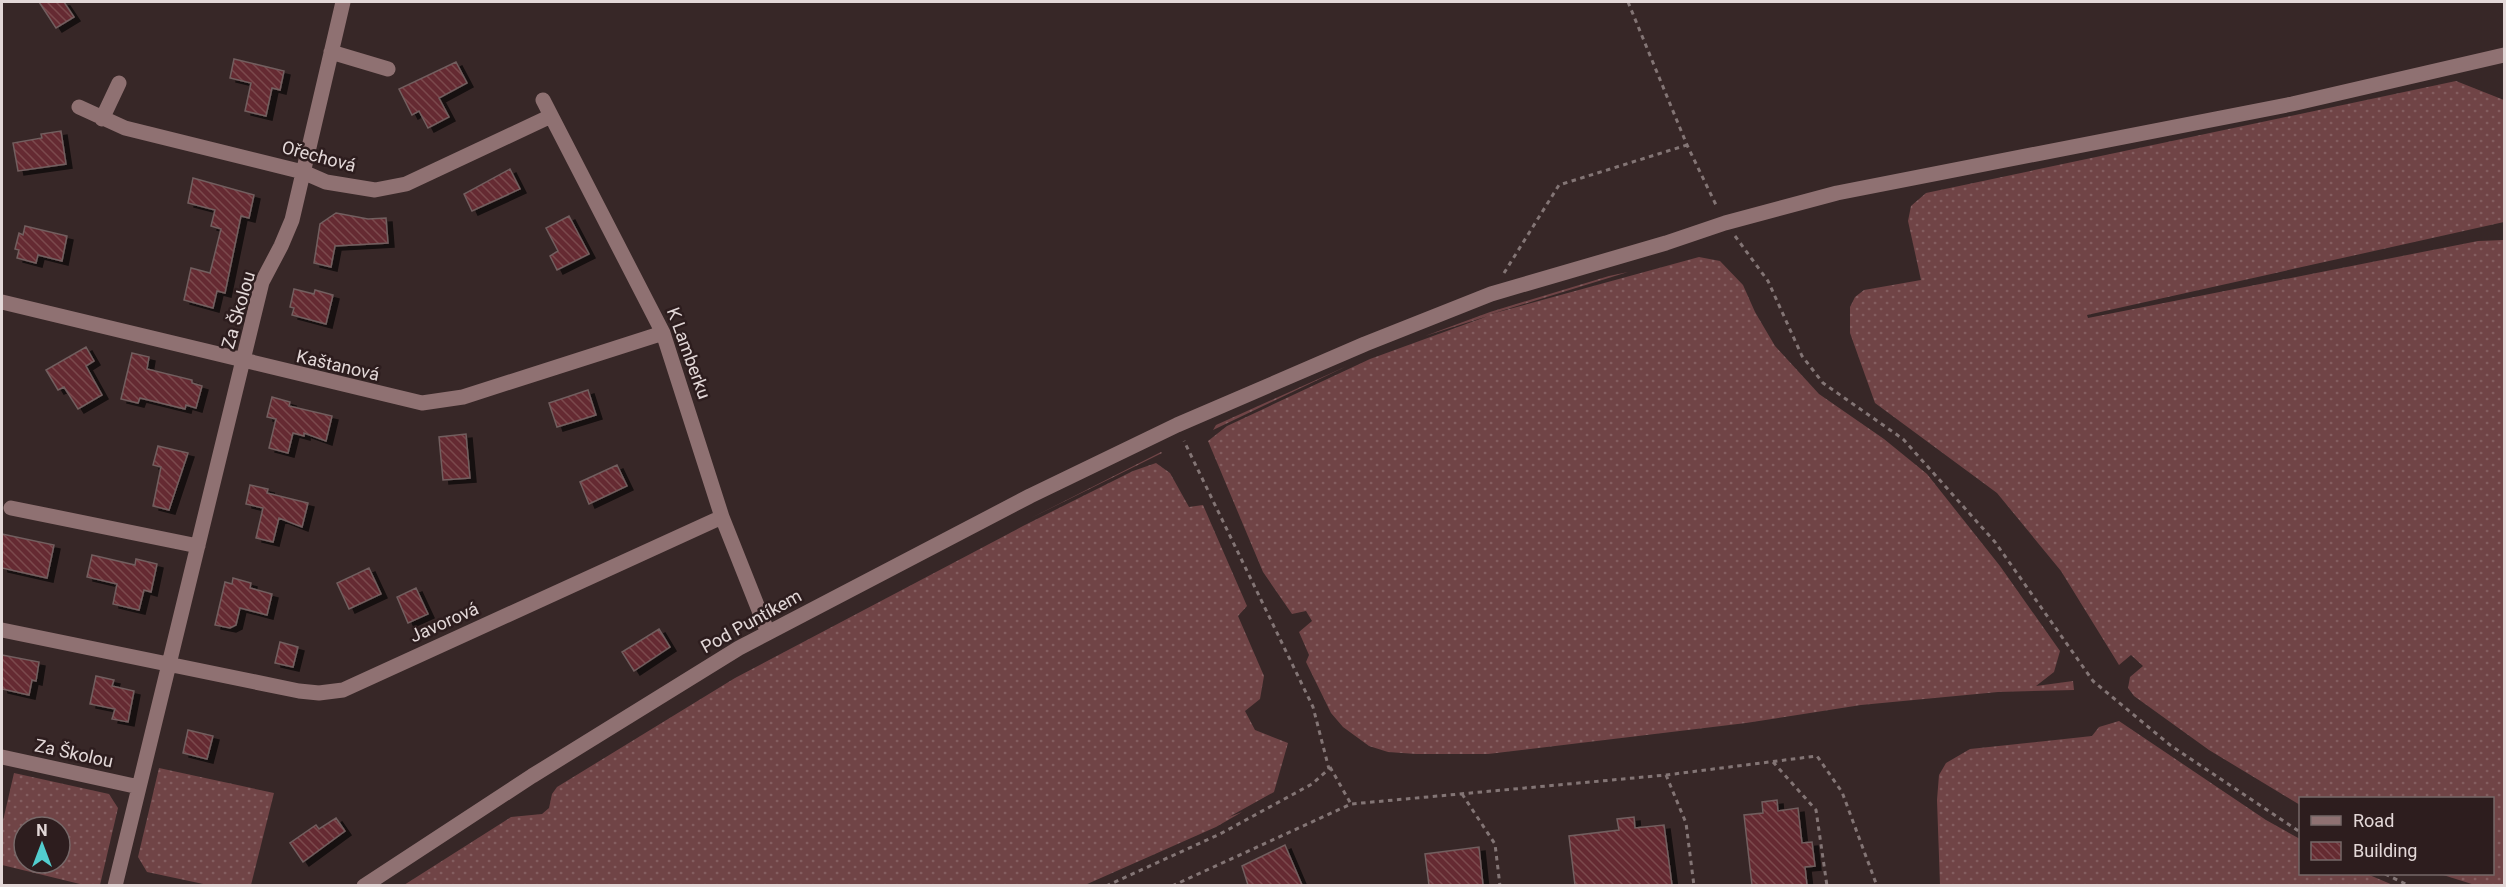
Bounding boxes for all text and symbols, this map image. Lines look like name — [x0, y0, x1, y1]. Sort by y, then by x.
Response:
street label: Ořechová — [280, 136, 358, 176]
street label: Za Školou — [217, 269, 259, 351]
street label: K Lamberku — [663, 304, 715, 402]
street label: Kaštanová — [294, 345, 382, 385]
street label: Pod Puntíkem — [697, 585, 805, 657]
street label: Javorová — [406, 598, 482, 646]
street label: Za Školou — [33, 734, 115, 772]
legend — [2299, 797, 2494, 875]
text: Road — [2353, 810, 2394, 831]
north arrow — [12, 815, 72, 875]
text: N — [36, 821, 48, 840]
text: Building — [2353, 840, 2417, 861]

